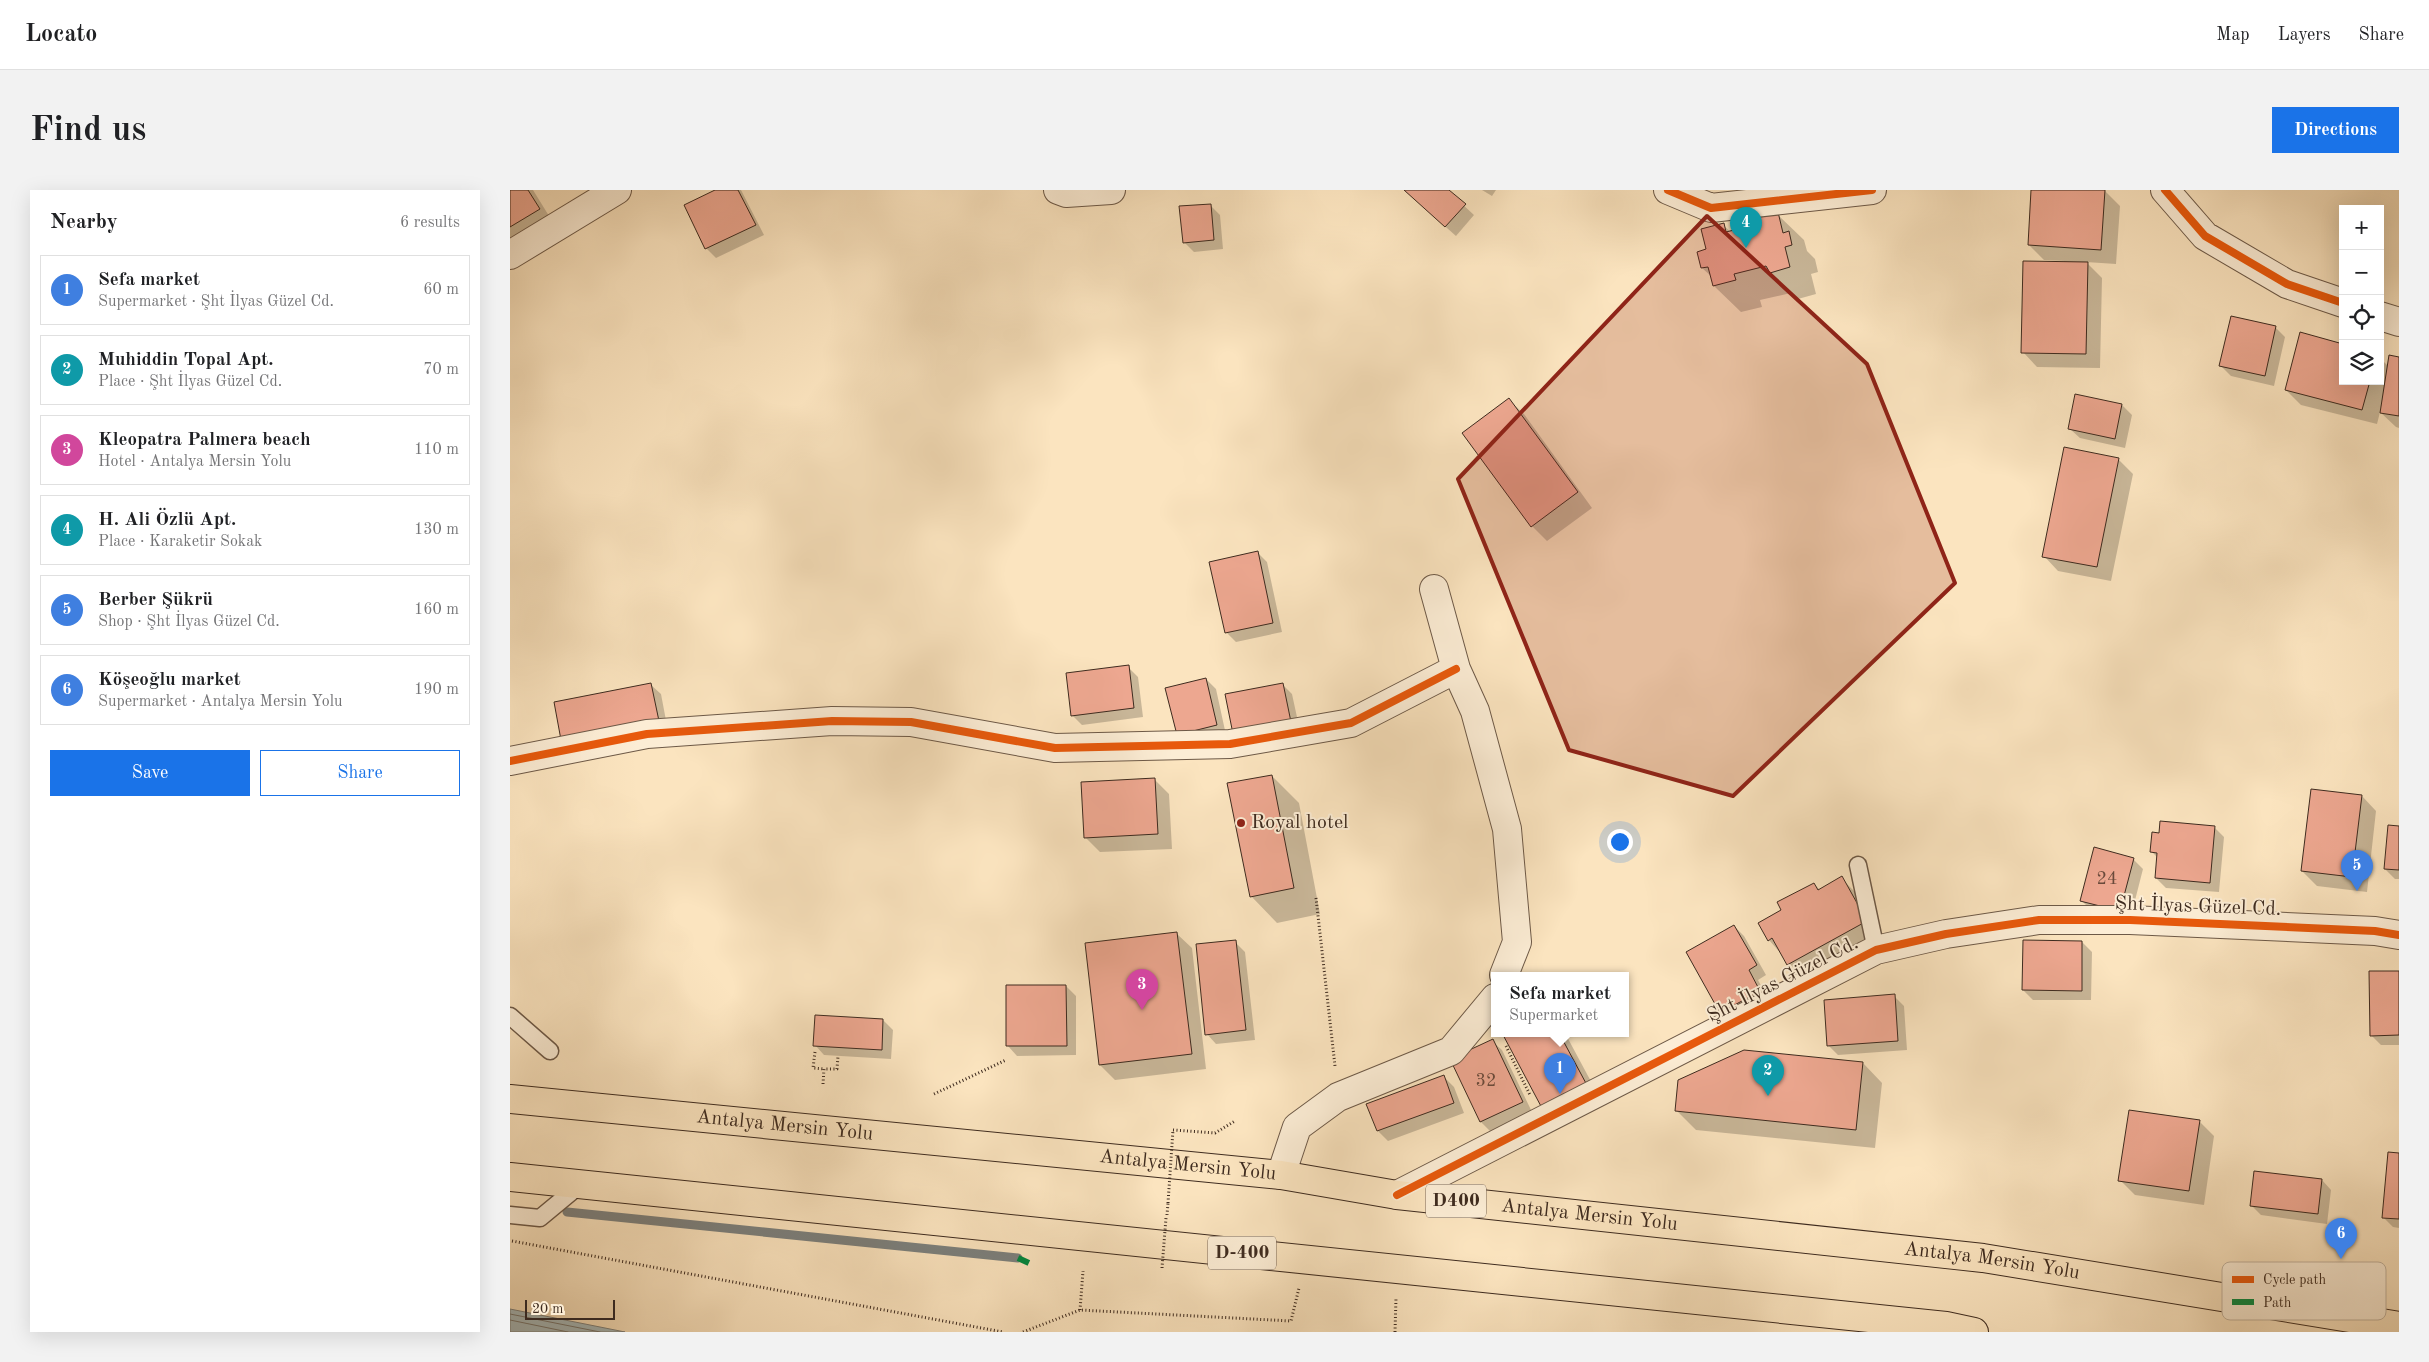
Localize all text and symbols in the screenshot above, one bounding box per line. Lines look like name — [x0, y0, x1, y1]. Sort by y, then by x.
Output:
text: Locato — [25, 23, 97, 47]
text: Map — [2216, 26, 2250, 44]
text: Layers — [2278, 26, 2330, 44]
text: Share — [2358, 26, 2404, 44]
button: Directions — [2272, 107, 2399, 153]
text: Find us — [30, 113, 146, 148]
map controls — [2339, 205, 2384, 385]
button: + — [2339, 205, 2384, 250]
pin: 4 — [1730, 207, 1762, 248]
text: Nearby — [50, 212, 118, 233]
text: 6 results — [400, 215, 460, 231]
button: − — [2339, 250, 2384, 295]
text: Sefa market — [98, 271, 200, 290]
text: 1 — [62, 282, 72, 298]
text: 60 m — [423, 282, 459, 298]
text: Supermarket · Şht İlyas Güzel Cd. — [98, 294, 334, 310]
button: locate — [2339, 295, 2384, 340]
button: layers — [2339, 340, 2384, 385]
text: Muhiddin Topal Apt. — [98, 351, 274, 370]
text: 2 — [62, 362, 72, 378]
text: 70 m — [423, 362, 459, 378]
text: Place · Şht İlyas Güzel Cd. — [98, 374, 282, 390]
text: Kleopatra Palmera beach — [98, 431, 311, 450]
text: 3 — [62, 442, 72, 458]
text: 110 m — [414, 442, 459, 458]
text: Hotel · Antalya Mersin Yolu — [98, 454, 291, 470]
text: H. Ali Özlü Apt. — [98, 511, 236, 530]
text: 4 — [62, 522, 72, 538]
text: 130 m — [414, 522, 459, 538]
text: Place · Karaketir Sokak — [98, 534, 262, 550]
text: Berber Şükrü — [98, 591, 213, 610]
text: 5 — [62, 602, 72, 618]
text: 160 m — [414, 602, 459, 618]
text: Shop · Şht İlyas Güzel Cd. — [98, 614, 280, 630]
text: Köşeoğlu market — [98, 671, 241, 690]
text: 6 — [62, 682, 72, 698]
text: 190 m — [414, 682, 459, 698]
text: Supermarket · Antalya Mersin Yolu — [98, 694, 343, 710]
button: Save — [50, 750, 250, 796]
button: Share — [260, 750, 460, 796]
place label: Royal hotel — [1251, 813, 1348, 833]
marker: Royal hotel — [1235, 817, 1247, 829]
your location — [1607, 829, 1633, 855]
pin: 5 — [2341, 850, 2373, 891]
house number: 24 — [2097, 870, 2117, 888]
street label: Şht İlyas Güzel Cd. — [2114, 892, 2282, 920]
street label: Şht İlyas Güzel Cd. — [1703, 931, 1862, 1027]
pin: 3 — [1126, 969, 1158, 1010]
popup — [1491, 972, 1629, 1037]
text: Sefa market — [1509, 985, 1611, 1004]
text: Supermarket — [1509, 1008, 1598, 1024]
pin: 1 — [1544, 1053, 1576, 1094]
pin: 2 — [1752, 1055, 1784, 1096]
house number: 32 — [1476, 1072, 1496, 1090]
street label: Antalya Mersin Yolu — [695, 1107, 874, 1145]
street label: Antalya Mersin Yolu — [1098, 1147, 1277, 1185]
road number: D400 — [1426, 1184, 1486, 1218]
street label: Antalya Mersin Yolu — [1500, 1196, 1679, 1235]
pin: 6 — [2325, 1218, 2357, 1259]
road number: D-400 — [1208, 1236, 1276, 1270]
street label: Antalya Mersin Yolu — [1903, 1240, 2082, 1284]
legend — [2222, 1262, 2386, 1320]
text: Cycle path — [2263, 1273, 2326, 1287]
text: Path — [2263, 1296, 2292, 1310]
scale bar — [525, 1297, 615, 1320]
text: 20 m — [532, 1302, 563, 1316]

